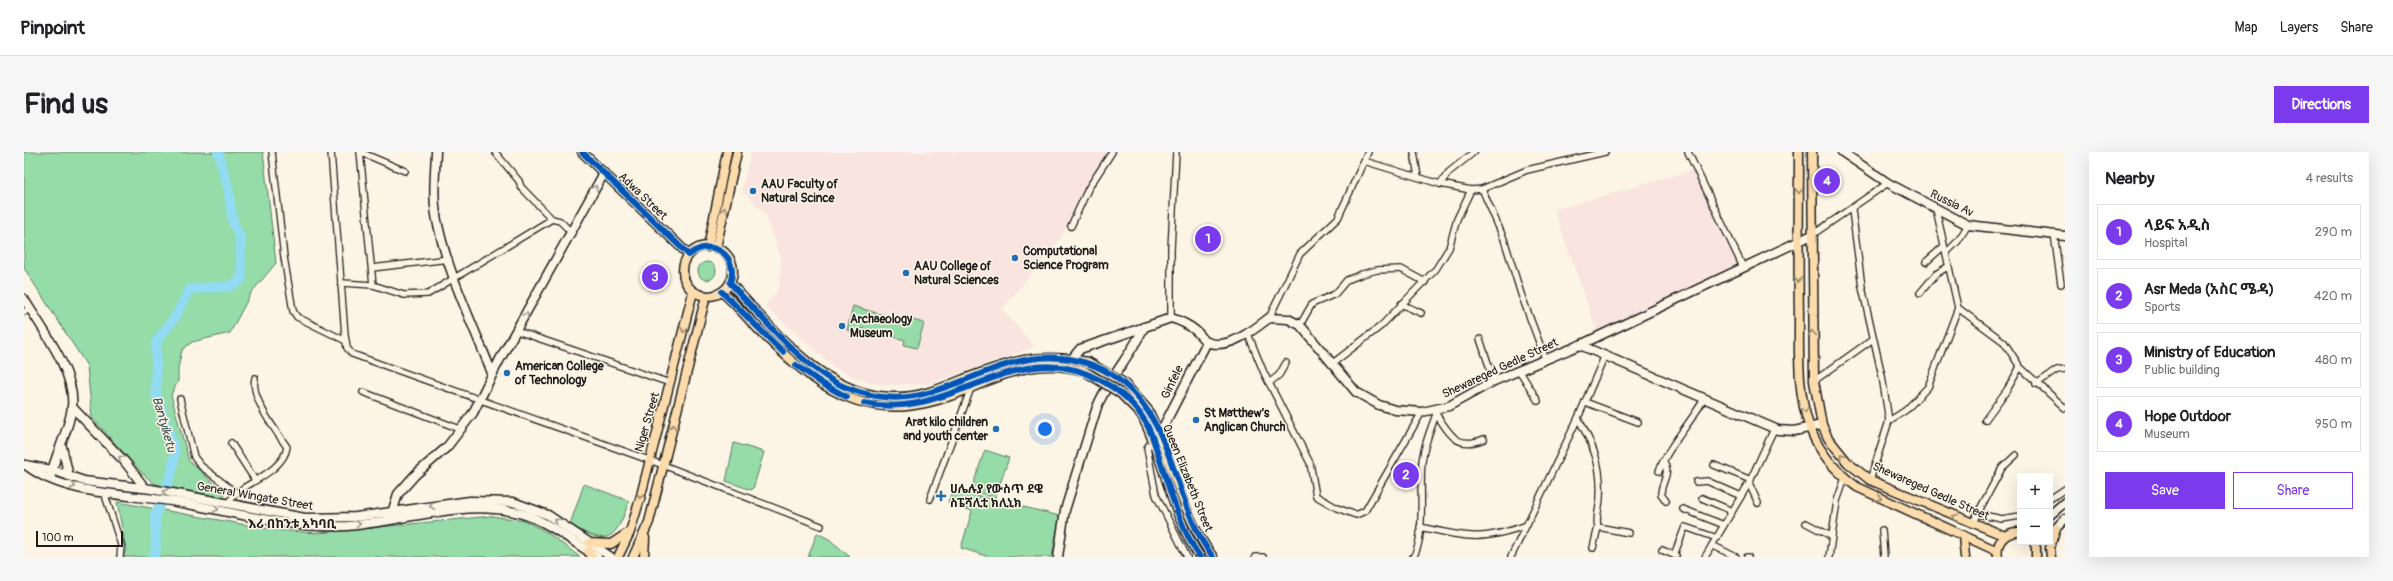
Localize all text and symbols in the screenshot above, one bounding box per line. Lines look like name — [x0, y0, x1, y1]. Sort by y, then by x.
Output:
text: Pinpoint — [20, 16, 85, 40]
text: Map — [2235, 19, 2258, 36]
text: Layers — [2280, 19, 2318, 36]
text: Share — [2340, 19, 2373, 36]
button: Directions — [2274, 86, 2369, 123]
text: Find us — [24, 87, 108, 122]
pin: 4 — [1814, 166, 1840, 196]
text: Nearby — [2105, 168, 2154, 189]
street label: Adwa Street — [615, 169, 670, 224]
text: 4 results — [2306, 170, 2353, 186]
place label: AAU Faculty of Natural Scince — [761, 177, 838, 206]
one-way arrow — [591, 185, 598, 192]
marker: AAU Faculty of Natural Scince — [748, 186, 758, 196]
street label: Russia Av — [1928, 187, 1976, 220]
one-way arrow — [1795, 188, 1803, 194]
one-way arrow — [720, 207, 728, 213]
text: ላይፍ አዲስ — [2144, 216, 2210, 235]
pin: 1 — [1195, 224, 1221, 254]
text: 1 — [2116, 224, 2122, 240]
text: 290 m — [2315, 224, 2352, 240]
text: Hospital — [2144, 235, 2188, 251]
place label: Computational Science Program — [1023, 244, 1109, 273]
marker: Computational Science Program — [1010, 253, 1020, 263]
place label: AAU College of Natural Sciences — [914, 259, 999, 288]
pin: 3 — [642, 262, 668, 292]
marker: AAU College of Natural Sciences — [901, 268, 911, 278]
one-way arrow — [1794, 277, 1802, 283]
text: Asr Meda (አስር ሜዳ) — [2144, 280, 2274, 299]
text: 2 — [2115, 288, 2123, 304]
text: 420 m — [2314, 288, 2352, 304]
text: Sports — [2144, 299, 2180, 315]
one-way arrow — [521, 312, 529, 319]
place label: Archaeology Museum — [850, 312, 913, 341]
marker: Archaeology Museum — [837, 321, 847, 331]
one-way arrow — [680, 326, 689, 333]
one-way arrow — [1808, 330, 1816, 336]
street label: Shewareged Gedle Street — [1440, 335, 1561, 402]
text: Ministry of Education — [2144, 343, 2276, 362]
text: 3 — [2115, 352, 2123, 368]
text: 480 m — [2315, 352, 2352, 368]
place label: American College of Technology — [514, 359, 605, 388]
text: Public building — [2144, 362, 2220, 378]
street label: Ginfele — [1158, 363, 1187, 402]
marker: American College of Technology — [502, 368, 512, 378]
street label: Niger Street — [632, 390, 663, 454]
water label: Bantyiketu — [148, 395, 180, 455]
place label: St Matthew’s Anglican Church — [1204, 406, 1286, 435]
one-way arrow — [1800, 407, 1808, 413]
text: Hope Outdoor — [2144, 407, 2231, 426]
place label: Arat kilo children and youth center — [903, 415, 989, 444]
marker: St Matthew’s Anglican Church — [1191, 415, 1201, 425]
text: 4 — [2115, 416, 2123, 432]
text: 950 m — [2315, 416, 2352, 432]
your location — [1035, 419, 1055, 439]
street label: Queen Elizabeth Street — [1159, 422, 1216, 534]
one-way arrow — [668, 424, 676, 431]
marker: Arat kilo children and youth center — [991, 424, 1001, 434]
text: Museum — [2144, 426, 2190, 442]
one-way arrow — [1839, 454, 1846, 461]
one-way arrow — [118, 455, 126, 463]
street label: Shewareged Gedle Street — [1870, 459, 1992, 524]
pin: 2 — [1393, 460, 1419, 490]
button: Save — [2105, 472, 2225, 509]
button: Share — [2233, 472, 2353, 509]
map controls — [2017, 473, 2053, 545]
button: + — [2017, 473, 2053, 509]
street label: General Wingate Street — [196, 479, 314, 514]
one-way arrow — [70, 482, 76, 490]
place label: ሀሌሉያ የውስጥ ደዌ ስፔሻሊቲ ክሊኒክ — [950, 482, 1043, 511]
one-way arrow — [162, 488, 168, 496]
marker: ሀሌሉያ የውስጥ ደዌ ስፔሻሊቲ ክሊኒክ — [935, 490, 947, 502]
one-way arrow — [637, 493, 645, 500]
one-way arrow — [1874, 493, 1882, 500]
one-way arrow — [429, 501, 435, 510]
one-way arrow — [213, 505, 219, 513]
button: − — [2017, 509, 2053, 545]
one-way arrow — [1952, 513, 1959, 521]
district label: እሪ በከንቱ አካባቢ — [248, 516, 337, 532]
one-way arrow — [554, 518, 561, 526]
one-way arrow — [355, 520, 361, 529]
scale bar — [36, 529, 123, 548]
text: 100 m — [42, 531, 73, 544]

